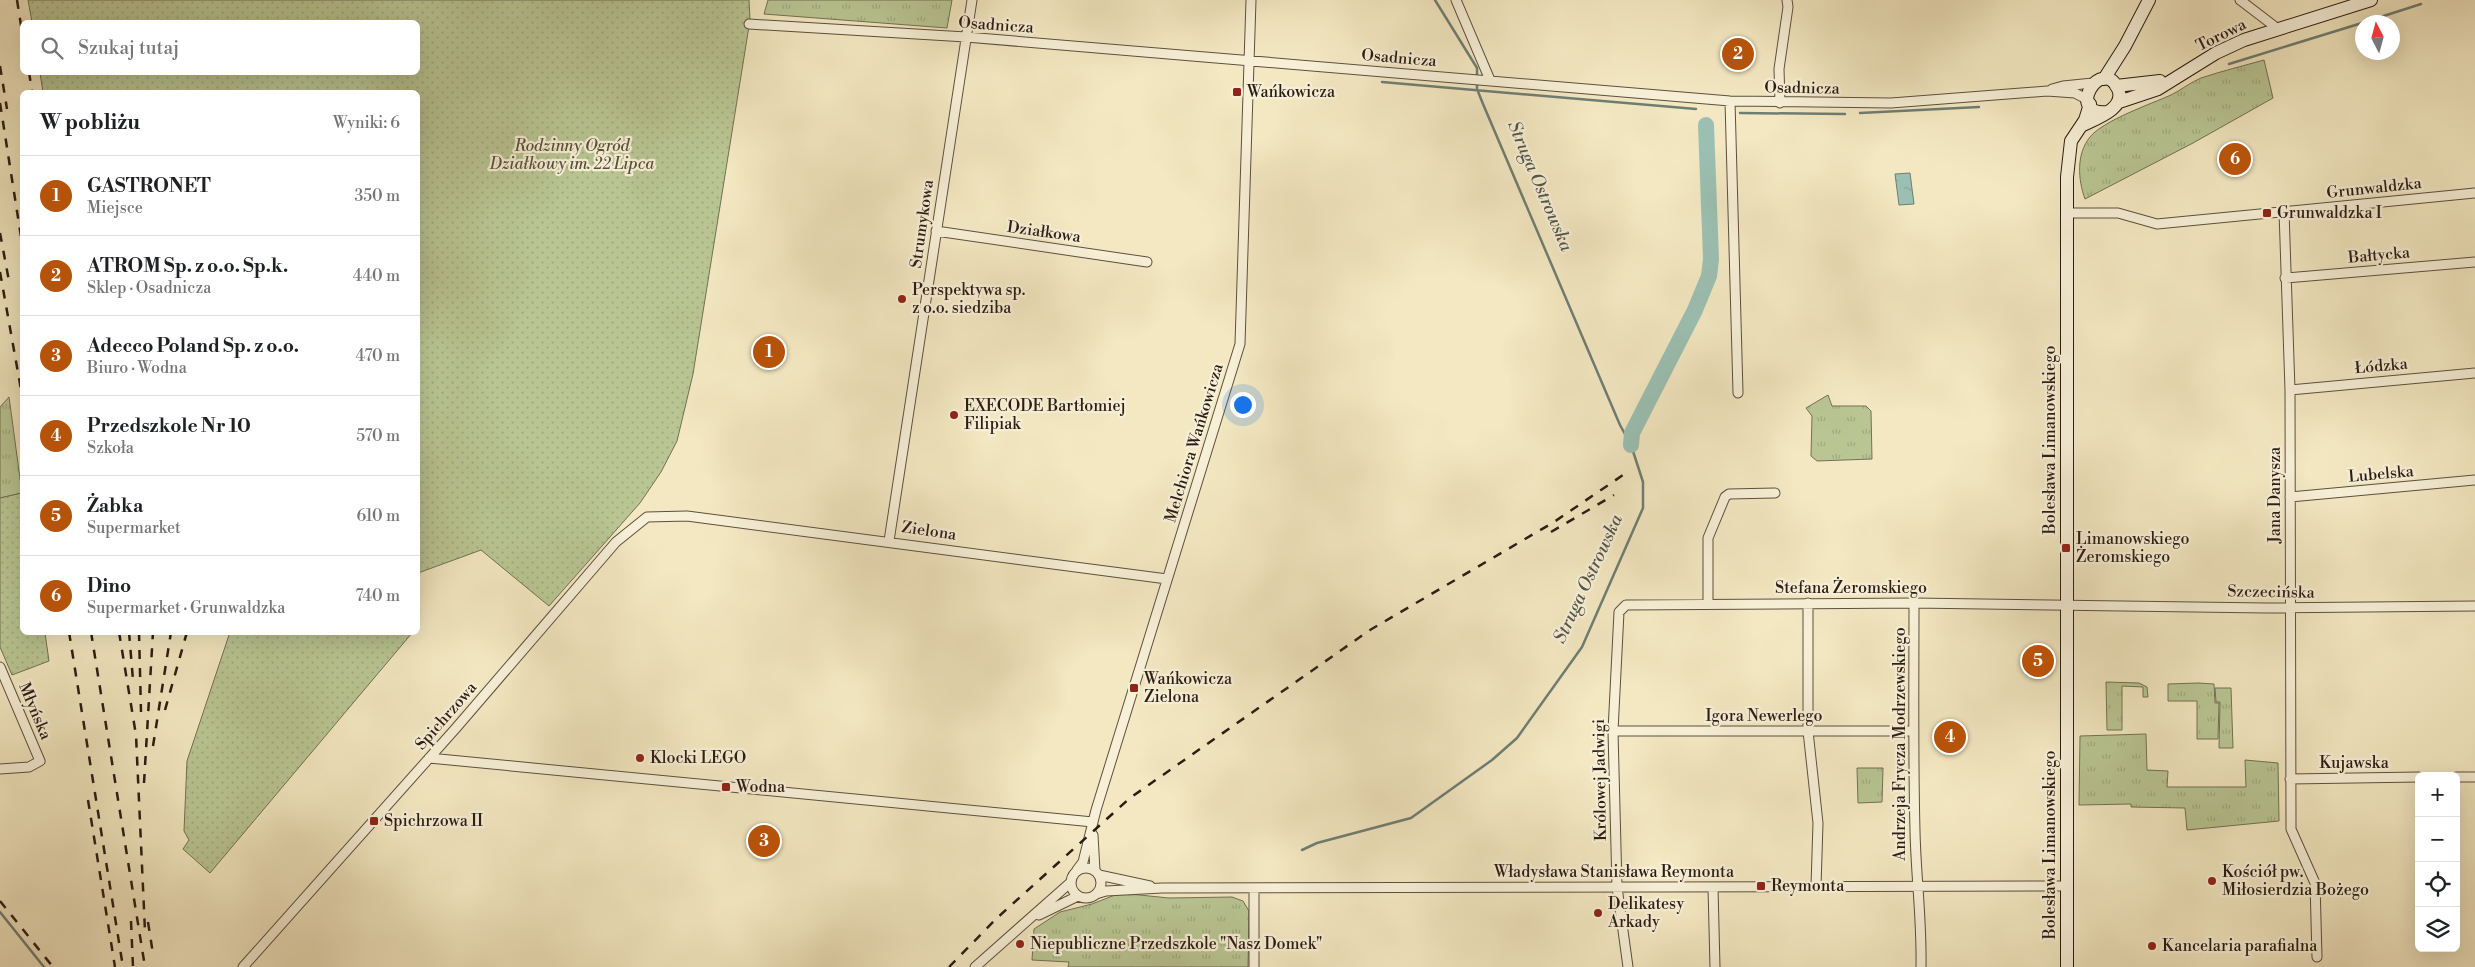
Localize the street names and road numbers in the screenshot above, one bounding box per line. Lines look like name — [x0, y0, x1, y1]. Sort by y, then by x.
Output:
street label: Osadnicza — [958, 12, 1035, 38]
street label: Torowa — [2193, 14, 2250, 56]
street label: Osadnicza — [1361, 45, 1438, 71]
street label: Osadnicza — [1764, 77, 1841, 99]
street label: Grunwaldzka — [2325, 173, 2423, 203]
street label: Strumykowa — [906, 178, 938, 270]
street label: Działkowa — [1006, 217, 1083, 247]
street label: Bałtycka — [2346, 242, 2412, 268]
street label: Bolesława Limanowskiego — [2040, 346, 2060, 535]
street label: Łódzka — [2354, 354, 2409, 378]
street label: Melchiora Wańkowicza — [1160, 360, 1228, 525]
street label: Jana Danysza — [2265, 446, 2285, 544]
street label: Lubelska — [2347, 461, 2415, 487]
street label: Zielona — [900, 517, 959, 545]
street label: Stefana Żeromskiego — [1775, 576, 1927, 598]
street label: Szczecińska — [2227, 581, 2316, 603]
street label: Andrzeja Frycza Modrzewskiego — [1890, 627, 1910, 862]
street label: Spichrzowa — [411, 677, 482, 754]
street label: Młyńska — [14, 679, 56, 743]
street label: Igora Newerlego — [1705, 706, 1823, 726]
street label: Królowej Jadwigi — [1589, 719, 1611, 841]
street label: Bolesława Limanowskiego — [2040, 751, 2060, 940]
street label: Kujawska — [2319, 753, 2390, 773]
street label: Władysława Stanisława Reymonta — [1493, 862, 1735, 882]

